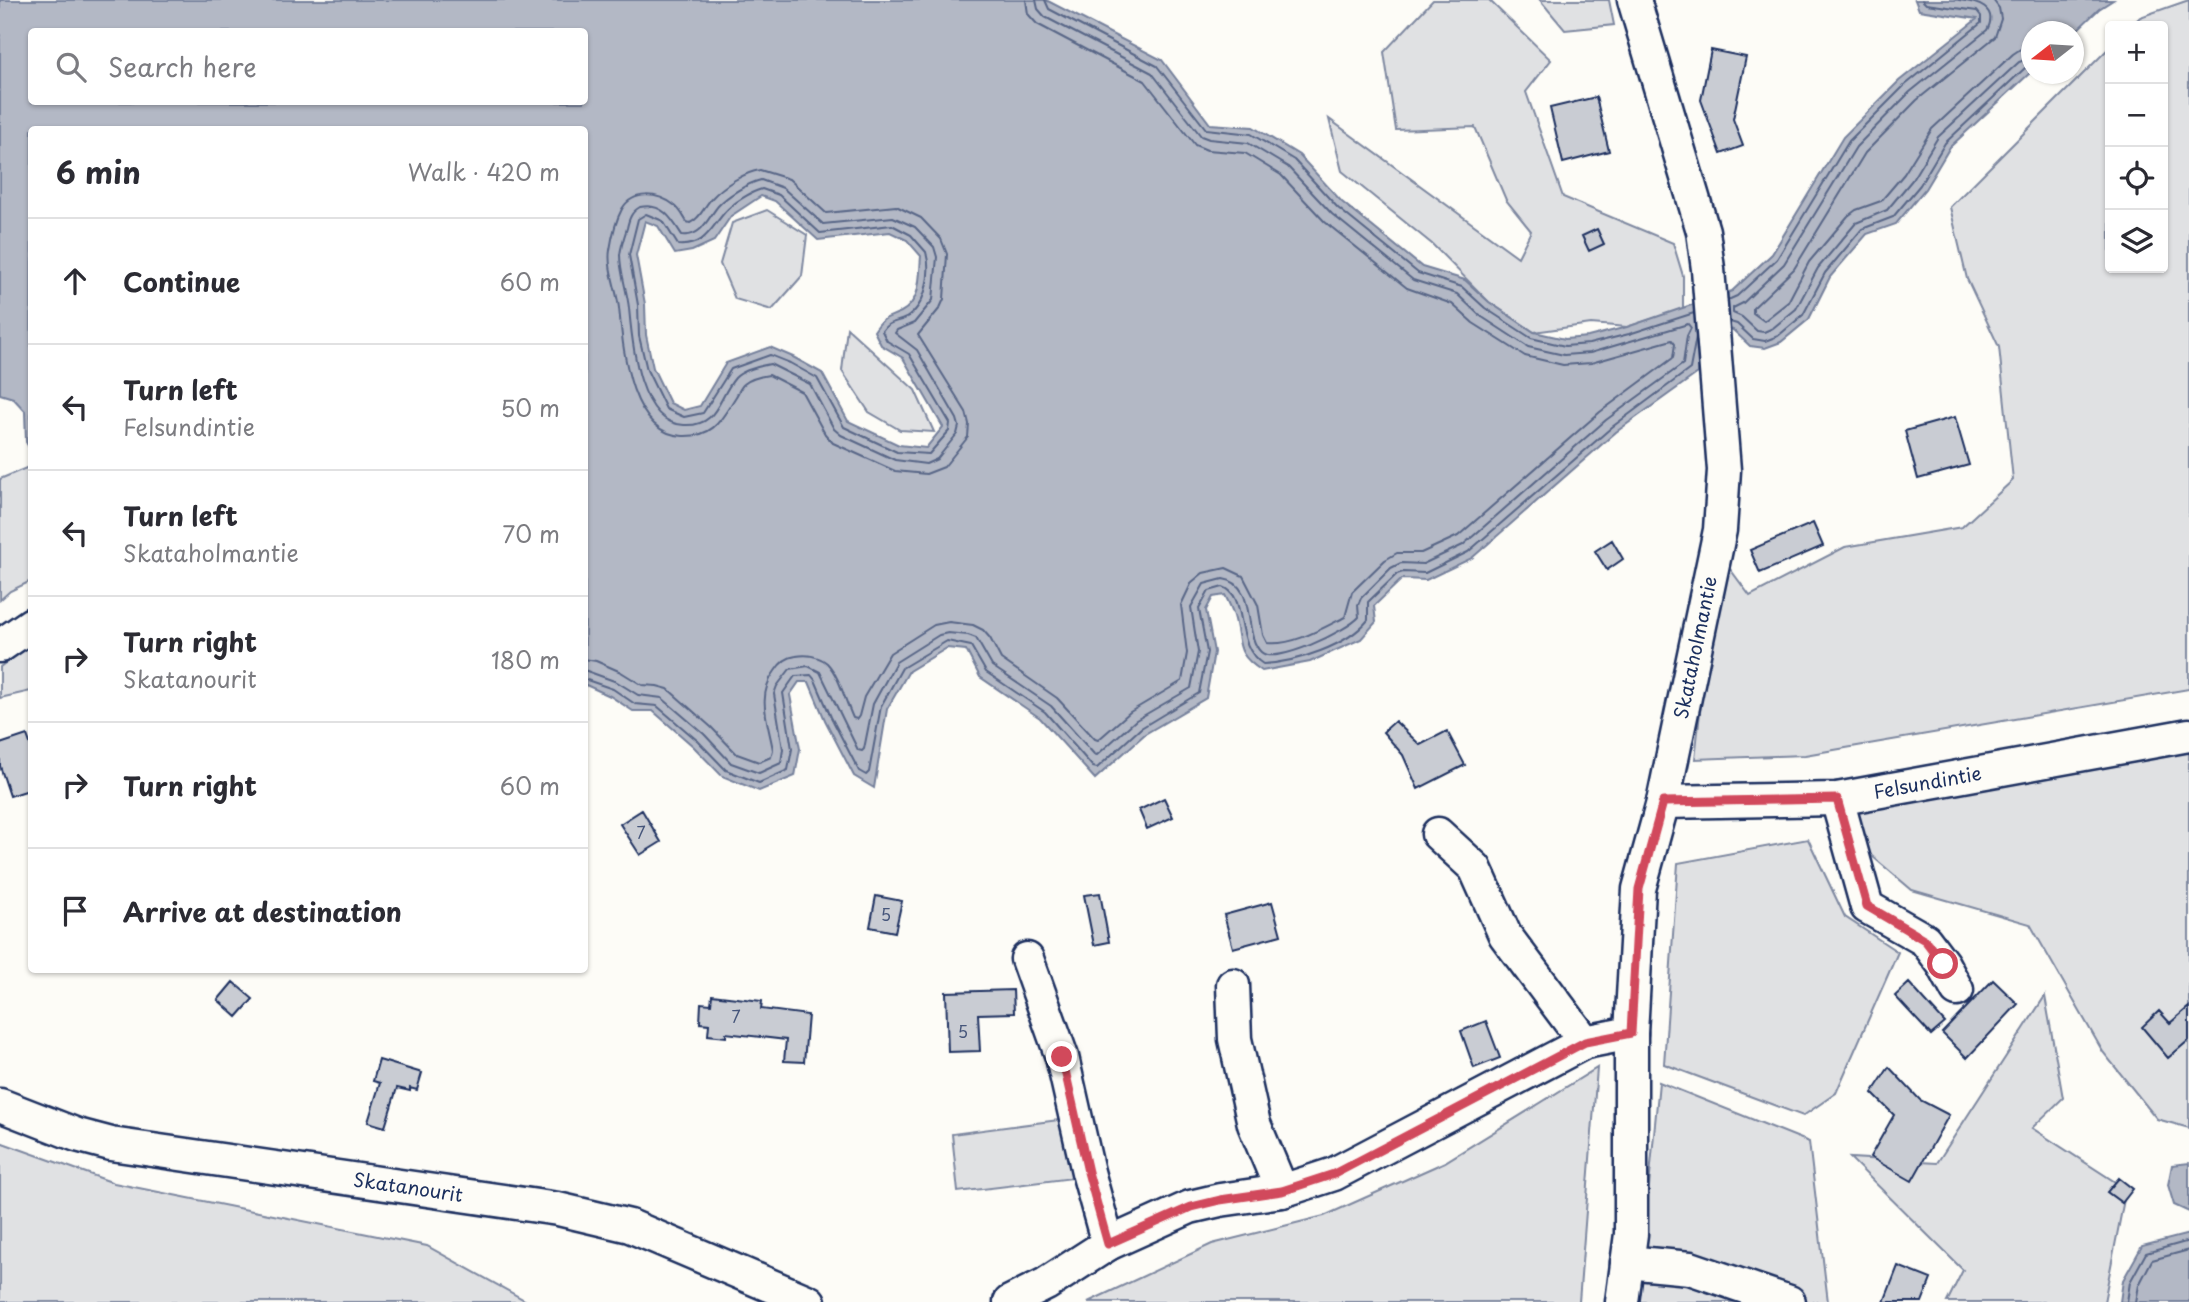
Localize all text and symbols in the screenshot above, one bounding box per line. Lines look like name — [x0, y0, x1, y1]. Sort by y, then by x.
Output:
north arrow — [2021, 21, 2084, 84]
map controls — [2105, 21, 2168, 273]
button: + — [2105, 21, 2168, 84]
search box — [28, 28, 588, 105]
text: Search here — [108, 47, 257, 86]
icon: search — [52, 48, 90, 86]
button: − — [2105, 84, 2168, 147]
button: locate — [2105, 147, 2168, 210]
text: 6 min — [56, 149, 141, 194]
text: Walk · 420 m — [408, 154, 560, 189]
button: layers — [2105, 210, 2168, 273]
icon: ahead — [56, 262, 94, 300]
text: Continue — [123, 262, 240, 301]
text: 60 m — [500, 264, 560, 299]
text: Turn left — [123, 370, 238, 409]
icon: left — [56, 388, 94, 426]
text: 50 m — [500, 390, 560, 425]
text: Felsundintie — [123, 409, 255, 444]
text: Turn left — [123, 496, 238, 535]
icon: left — [56, 514, 94, 552]
text: 70 m — [502, 516, 560, 551]
text: Skataholmantie — [123, 535, 299, 570]
street label: Skataholmantie — [1666, 573, 1723, 721]
text: Turn right — [123, 622, 257, 661]
icon: right — [56, 640, 94, 678]
text: 180 m — [491, 642, 560, 677]
text: Skatanourit — [123, 661, 257, 696]
street label: Felsundintie — [1871, 758, 1983, 805]
icon: right — [56, 766, 94, 804]
text: Turn right — [123, 766, 257, 805]
text: 60 m — [500, 768, 560, 803]
house number: 7 — [636, 820, 646, 844]
icon: arrive — [56, 892, 94, 930]
text: Arrive at destination — [123, 892, 402, 931]
house number: 5 — [881, 902, 891, 926]
route start — [1927, 948, 1958, 979]
house number: 7 — [731, 1004, 741, 1028]
house number: 5 — [958, 1019, 968, 1043]
route end — [1046, 1041, 1077, 1072]
street label: Skatanourit — [352, 1164, 465, 1208]

